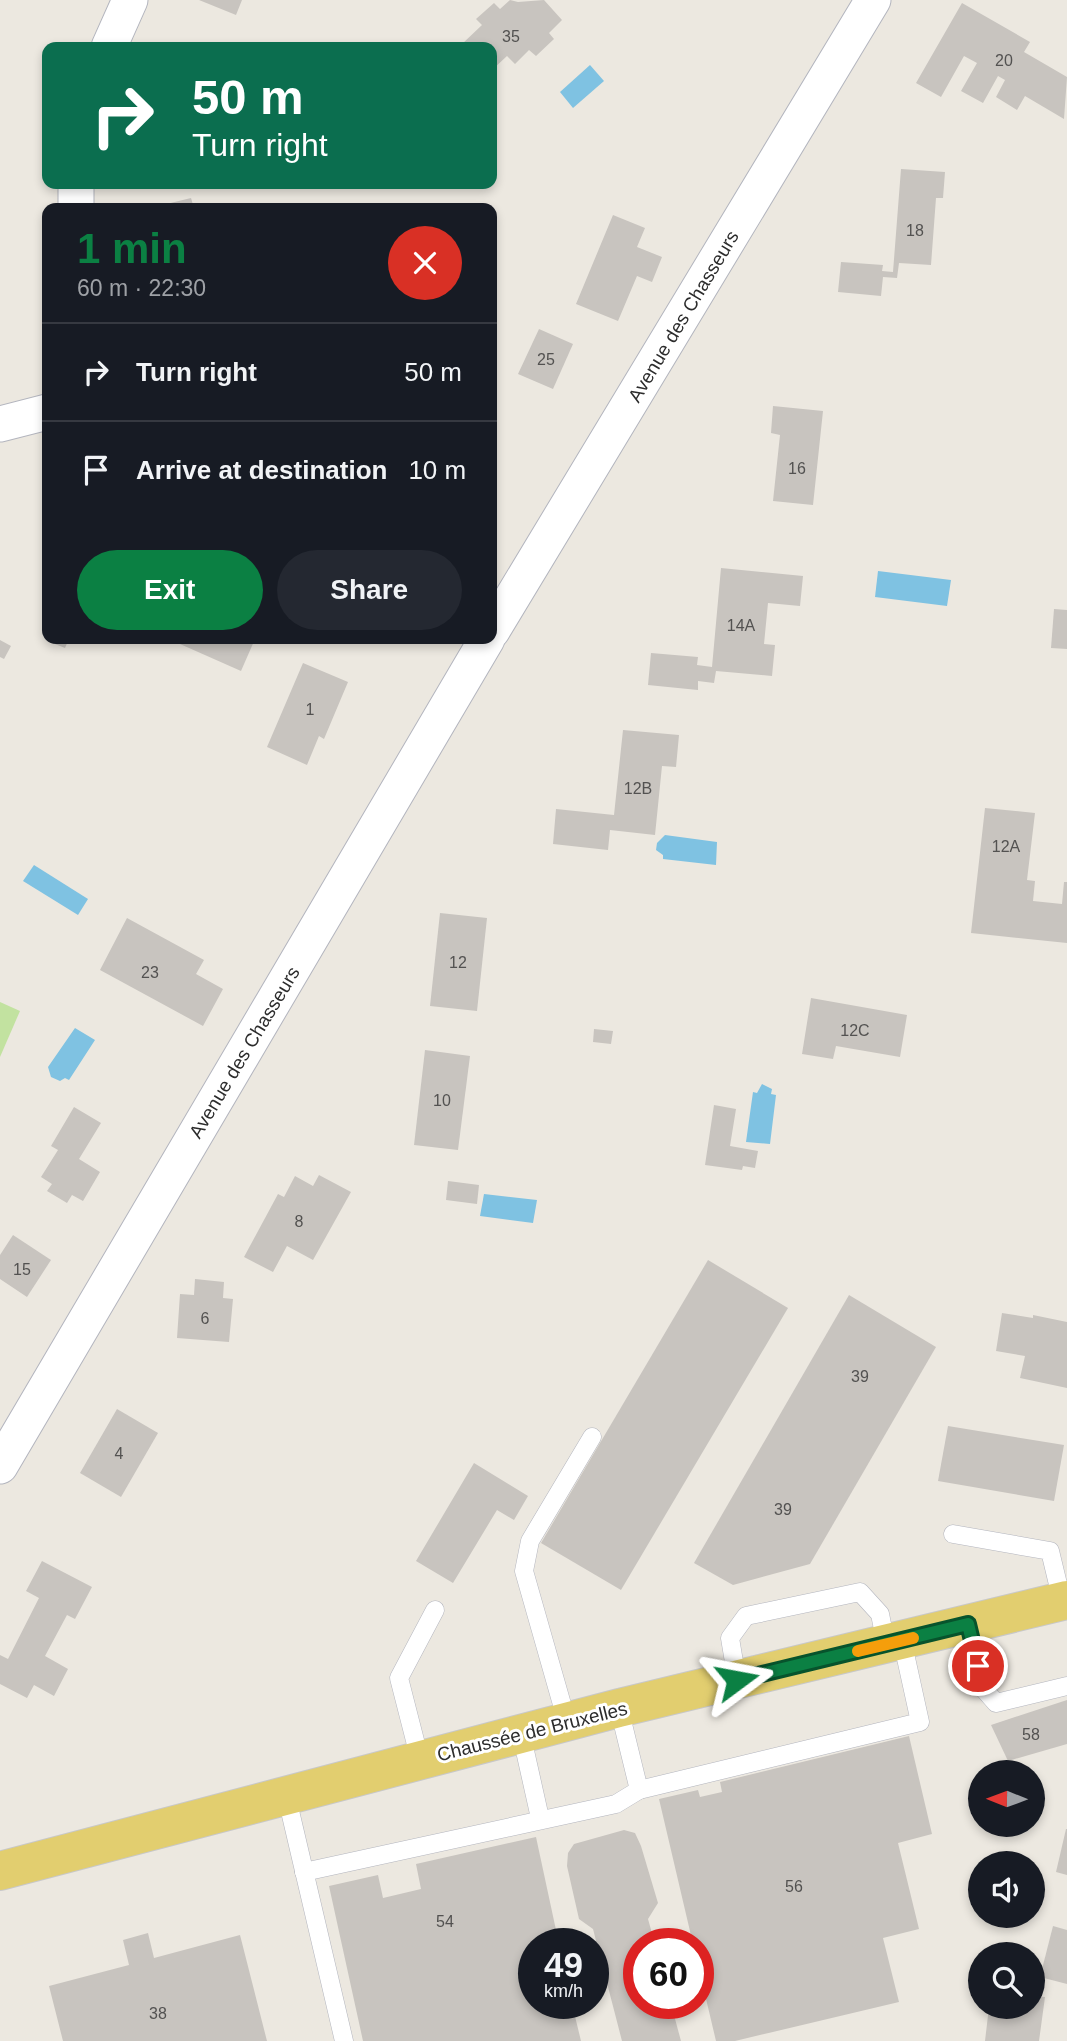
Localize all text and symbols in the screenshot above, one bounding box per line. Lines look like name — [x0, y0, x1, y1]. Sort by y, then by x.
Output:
house number: 35 — [502, 28, 520, 45]
house number: 20 — [995, 52, 1013, 69]
icon: right — [77, 70, 168, 161]
text: 50 m — [192, 70, 304, 124]
text: Turn right — [192, 127, 328, 163]
house number: 18 — [906, 222, 924, 239]
text: 1 min — [77, 225, 187, 272]
button: close — [388, 226, 462, 300]
street label: Avenue des Chasseurs — [624, 227, 743, 406]
text: 60 m · 22:30 — [77, 275, 206, 301]
house number: 25 — [537, 351, 555, 368]
icon: right — [77, 353, 115, 391]
text: Turn right — [136, 357, 257, 387]
text: 50 m — [404, 357, 462, 387]
icon: arrive — [77, 451, 115, 489]
text: Arrive at destination — [136, 455, 387, 485]
text: 10 m — [408, 455, 466, 485]
house number: 16 — [788, 460, 806, 477]
button: Exit — [77, 550, 263, 630]
button: Share — [277, 550, 462, 630]
house number: 14A — [727, 617, 756, 634]
house number: 1 — [306, 701, 315, 718]
house number: 12B — [624, 780, 652, 797]
house number: 12A — [992, 838, 1021, 855]
house number: 12 — [449, 954, 467, 971]
street label: Avenue des Chasseurs — [185, 963, 304, 1142]
house number: 23 — [141, 964, 159, 981]
house number: 12C — [840, 1022, 870, 1039]
house number: 10 — [433, 1092, 451, 1109]
house number: 8 — [295, 1213, 304, 1230]
house number: 15 — [13, 1261, 31, 1278]
house number: 6 — [201, 1310, 210, 1327]
house number: 39 — [851, 1368, 869, 1385]
house number: 4 — [115, 1445, 124, 1462]
house number: 39 — [774, 1501, 792, 1518]
pin — [948, 1636, 1008, 1696]
position arrow — [700, 1643, 774, 1717]
icon: arrive — [959, 1647, 997, 1685]
street label: Chaussée de Bruxelles — [435, 1698, 629, 1765]
house number: 58 — [1022, 1726, 1040, 1743]
north arrow — [968, 1760, 1045, 1838]
map controls — [968, 1760, 1045, 2019]
button: sound — [968, 1851, 1045, 1928]
house number: 56 — [785, 1878, 803, 1895]
house number: 54 — [436, 1913, 454, 1930]
speed limit sign: 60 — [623, 1928, 714, 2019]
button: search — [968, 1942, 1045, 2019]
text: 49 — [544, 1945, 583, 1984]
text: km/h — [544, 1981, 583, 2001]
house number: 38 — [149, 2005, 167, 2022]

